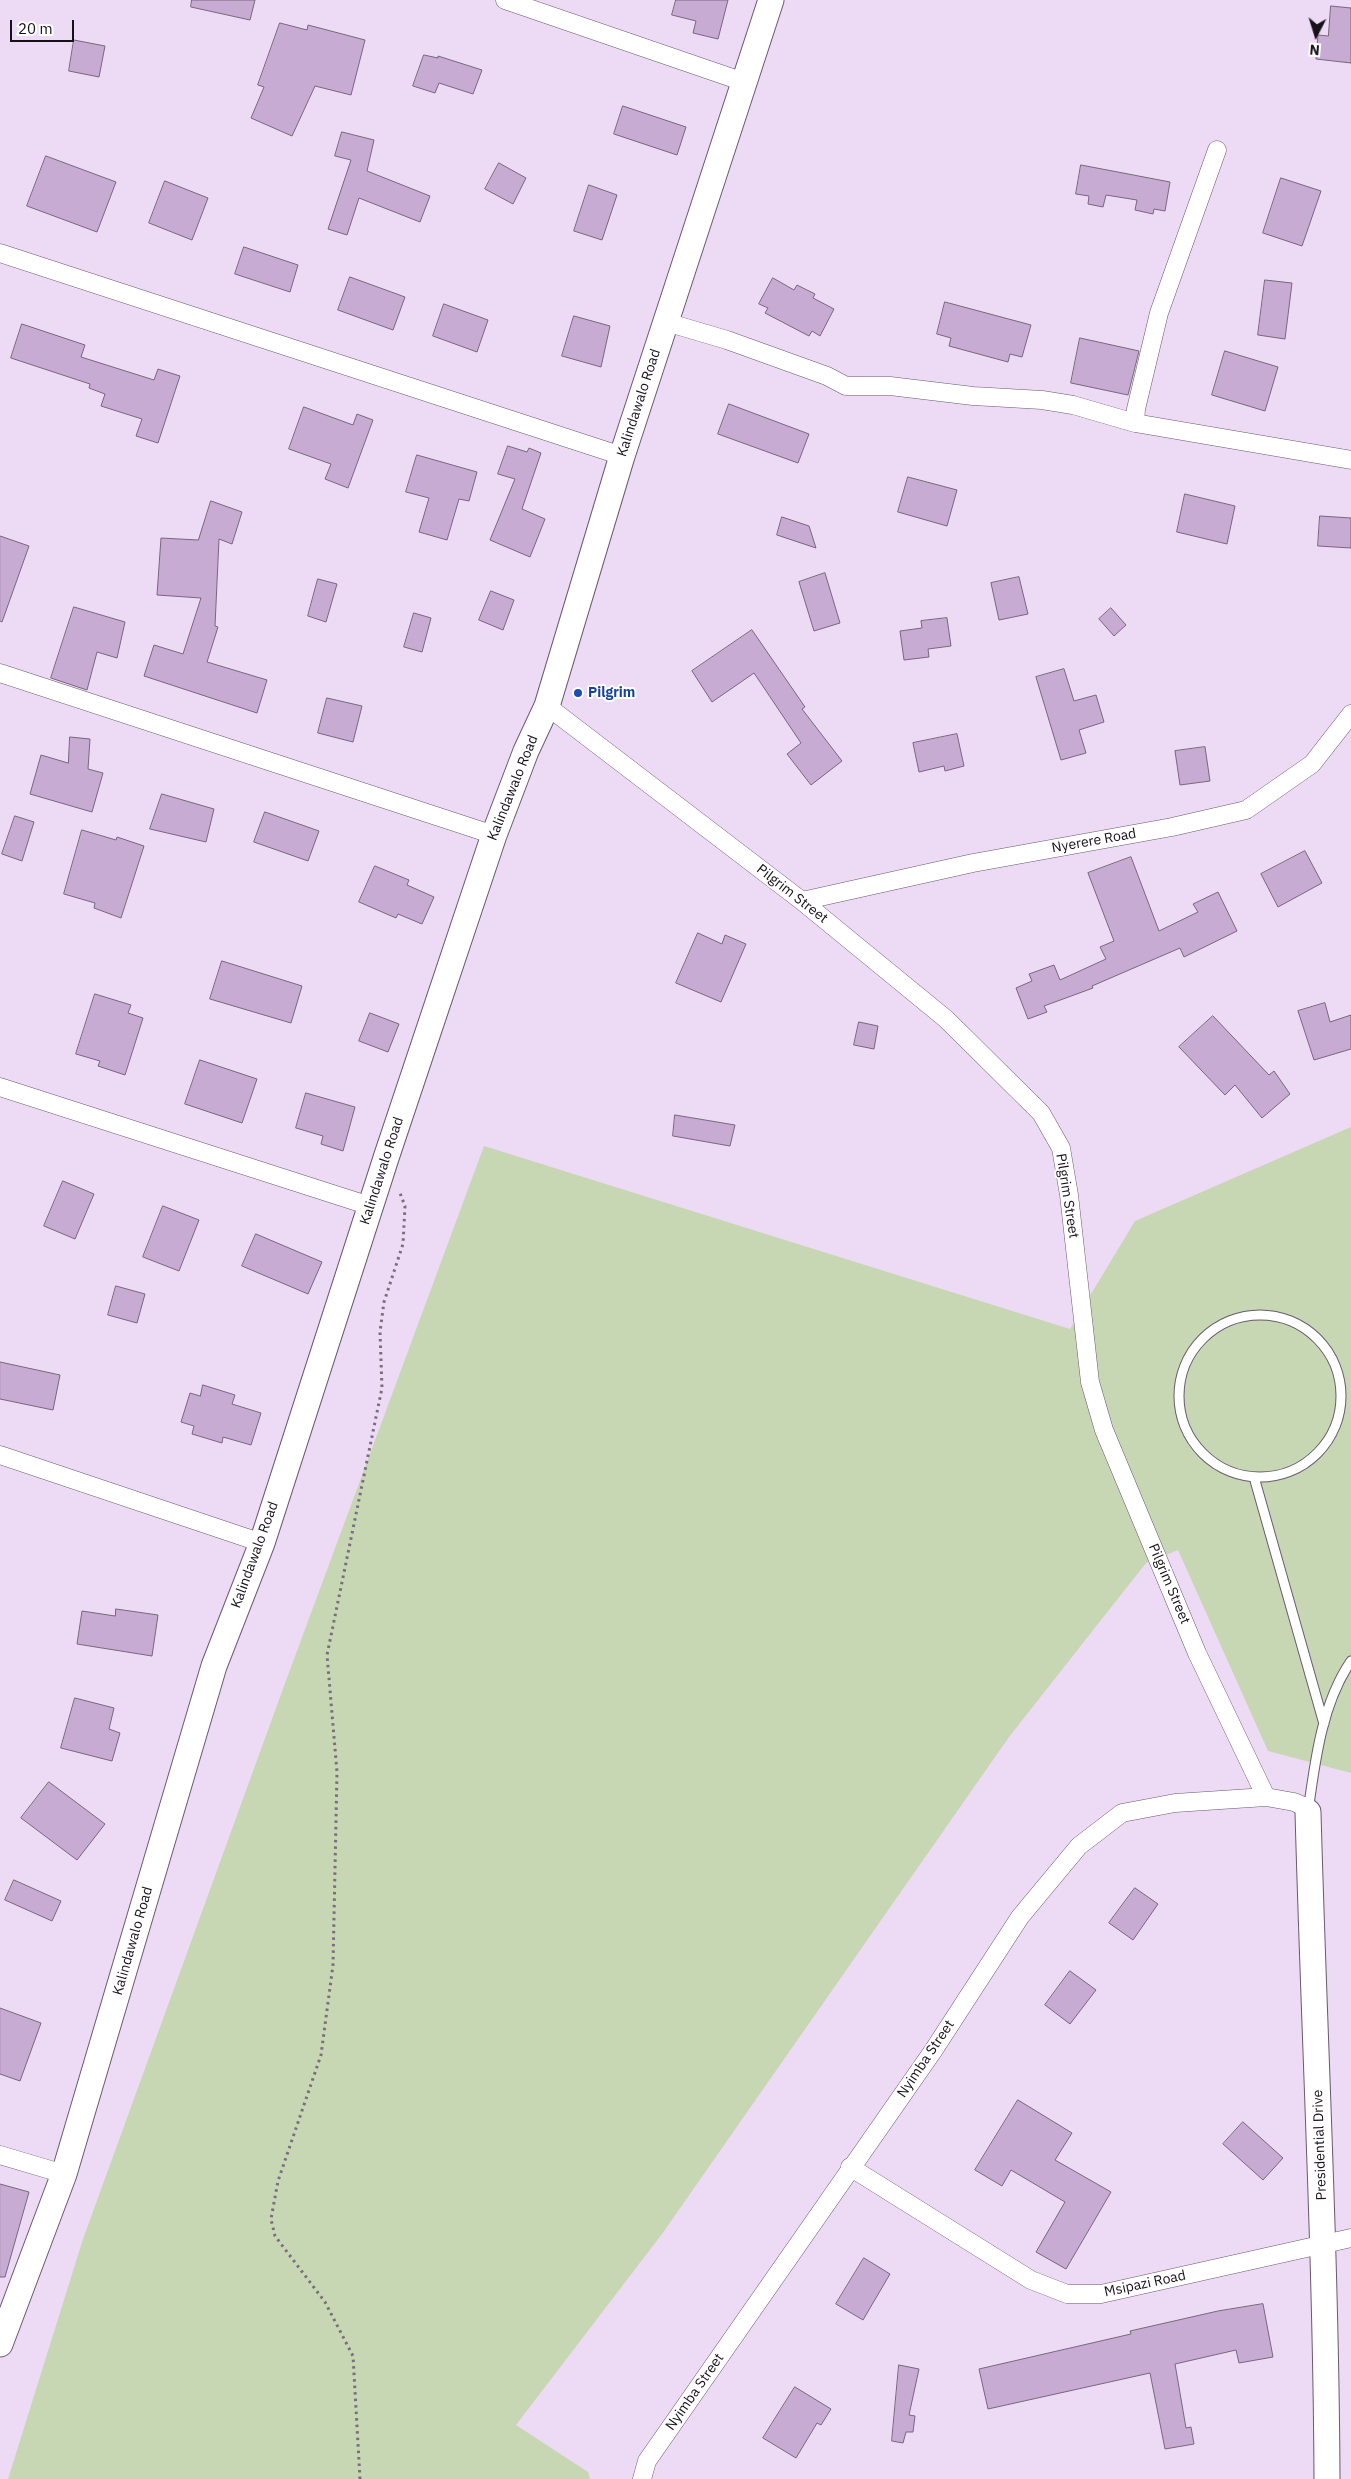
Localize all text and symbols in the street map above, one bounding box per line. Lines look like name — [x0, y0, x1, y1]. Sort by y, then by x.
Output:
scale bar — [12, 10, 76, 42]
north arrow — [1291, 10, 1341, 60]
text: 20 m — [18, 19, 53, 38]
text: N — [1309, 41, 1321, 59]
street label: Kalindawalo Road — [614, 347, 664, 459]
place label: Pilgrim — [588, 685, 635, 701]
marker: Pilgrim — [572, 687, 584, 699]
street label: Kalindawalo Road — [484, 733, 542, 843]
street label: Nyerere Road — [1050, 825, 1138, 857]
street label: Pilgrim Street — [753, 861, 831, 927]
street label: Kalindawalo Road — [357, 1115, 407, 1227]
street label: Pilgrim Street — [1052, 1152, 1082, 1240]
street label: Kalindawalo Road — [228, 1499, 282, 1611]
street label: Pilgrim Street — [1145, 1541, 1193, 1627]
street label: Kalindawalo Road — [109, 1885, 157, 1997]
street label: Nyimba Street — [894, 2017, 958, 2101]
street label: Presidential Drive — [1310, 2089, 1330, 2201]
street label: Msipazi Road — [1103, 2267, 1187, 2301]
street label: Nyimba Street — [662, 2350, 728, 2434]

